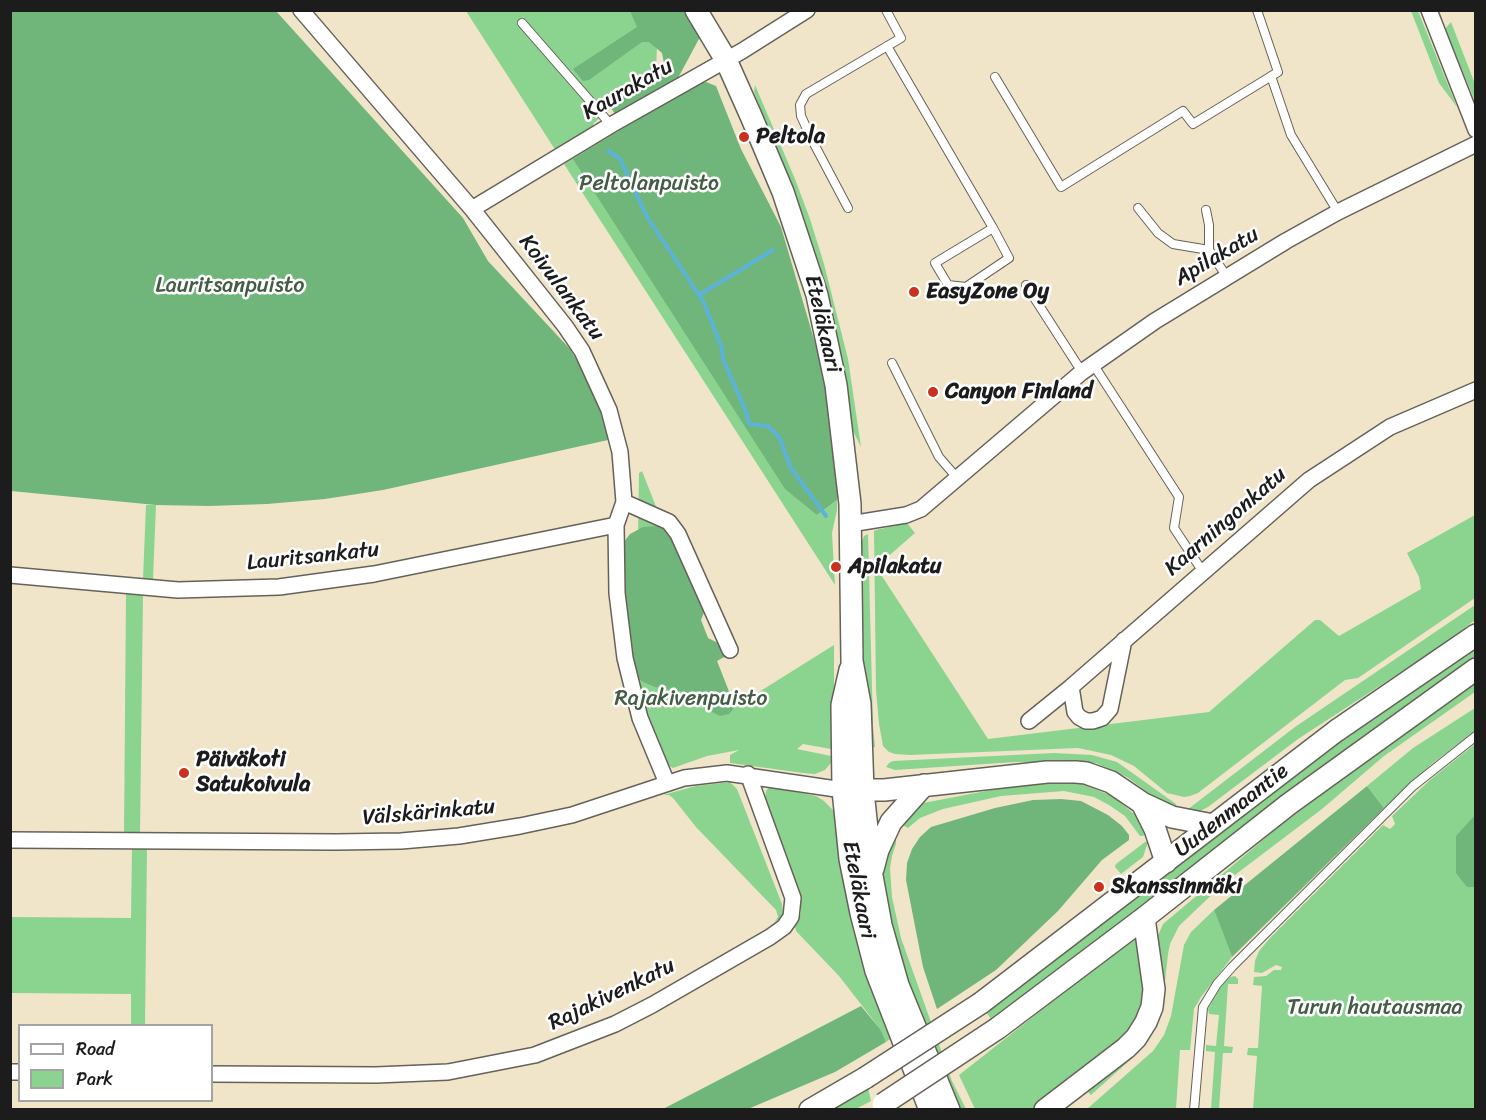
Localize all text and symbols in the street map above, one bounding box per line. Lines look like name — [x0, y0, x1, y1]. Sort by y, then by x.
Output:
street label: Kaurakatu — [578, 54, 678, 126]
place label: Peltola — [756, 124, 825, 150]
marker: Peltola — [737, 130, 751, 144]
park label: Peltolanpuisto — [579, 171, 719, 197]
street label: Apilakatu — [1170, 222, 1264, 292]
street label: Koivulankatu — [513, 230, 609, 346]
park label: Lauritsanpuisto — [156, 273, 304, 299]
street label: Eteläkaari — [798, 273, 846, 375]
place label: EasyZone Oy — [926, 279, 1049, 305]
marker: EasyZone Oy — [907, 285, 921, 299]
place label: Canyon Finland — [945, 379, 1093, 405]
marker: Canyon Finland — [926, 385, 940, 399]
street label: Kaarningonkatu — [1160, 462, 1292, 582]
street label: Lauritsankatu — [245, 537, 381, 577]
place label: Apilakatu — [848, 554, 942, 580]
marker: Apilakatu — [829, 560, 843, 574]
park label: Rajakivenpuisto — [614, 686, 768, 712]
place label: Päiväkoti Satukoivula — [196, 747, 310, 798]
street label: Uudenmaantie — [1170, 758, 1294, 864]
marker: Päiväkoti Satukoivula — [177, 766, 191, 780]
street label: Välskärinkatu — [362, 794, 496, 832]
street label: Eteläkaari — [836, 839, 880, 941]
place label: Skanssinmäki — [1111, 874, 1242, 900]
marker: Skanssinmäki — [1092, 880, 1106, 894]
street label: Rajakivenkatu — [545, 953, 679, 1037]
park label: Turun hautausmaa — [1287, 995, 1463, 1021]
legend — [18, 1024, 213, 1102]
text: Road — [76, 1033, 115, 1065]
text: Park — [76, 1063, 113, 1095]

